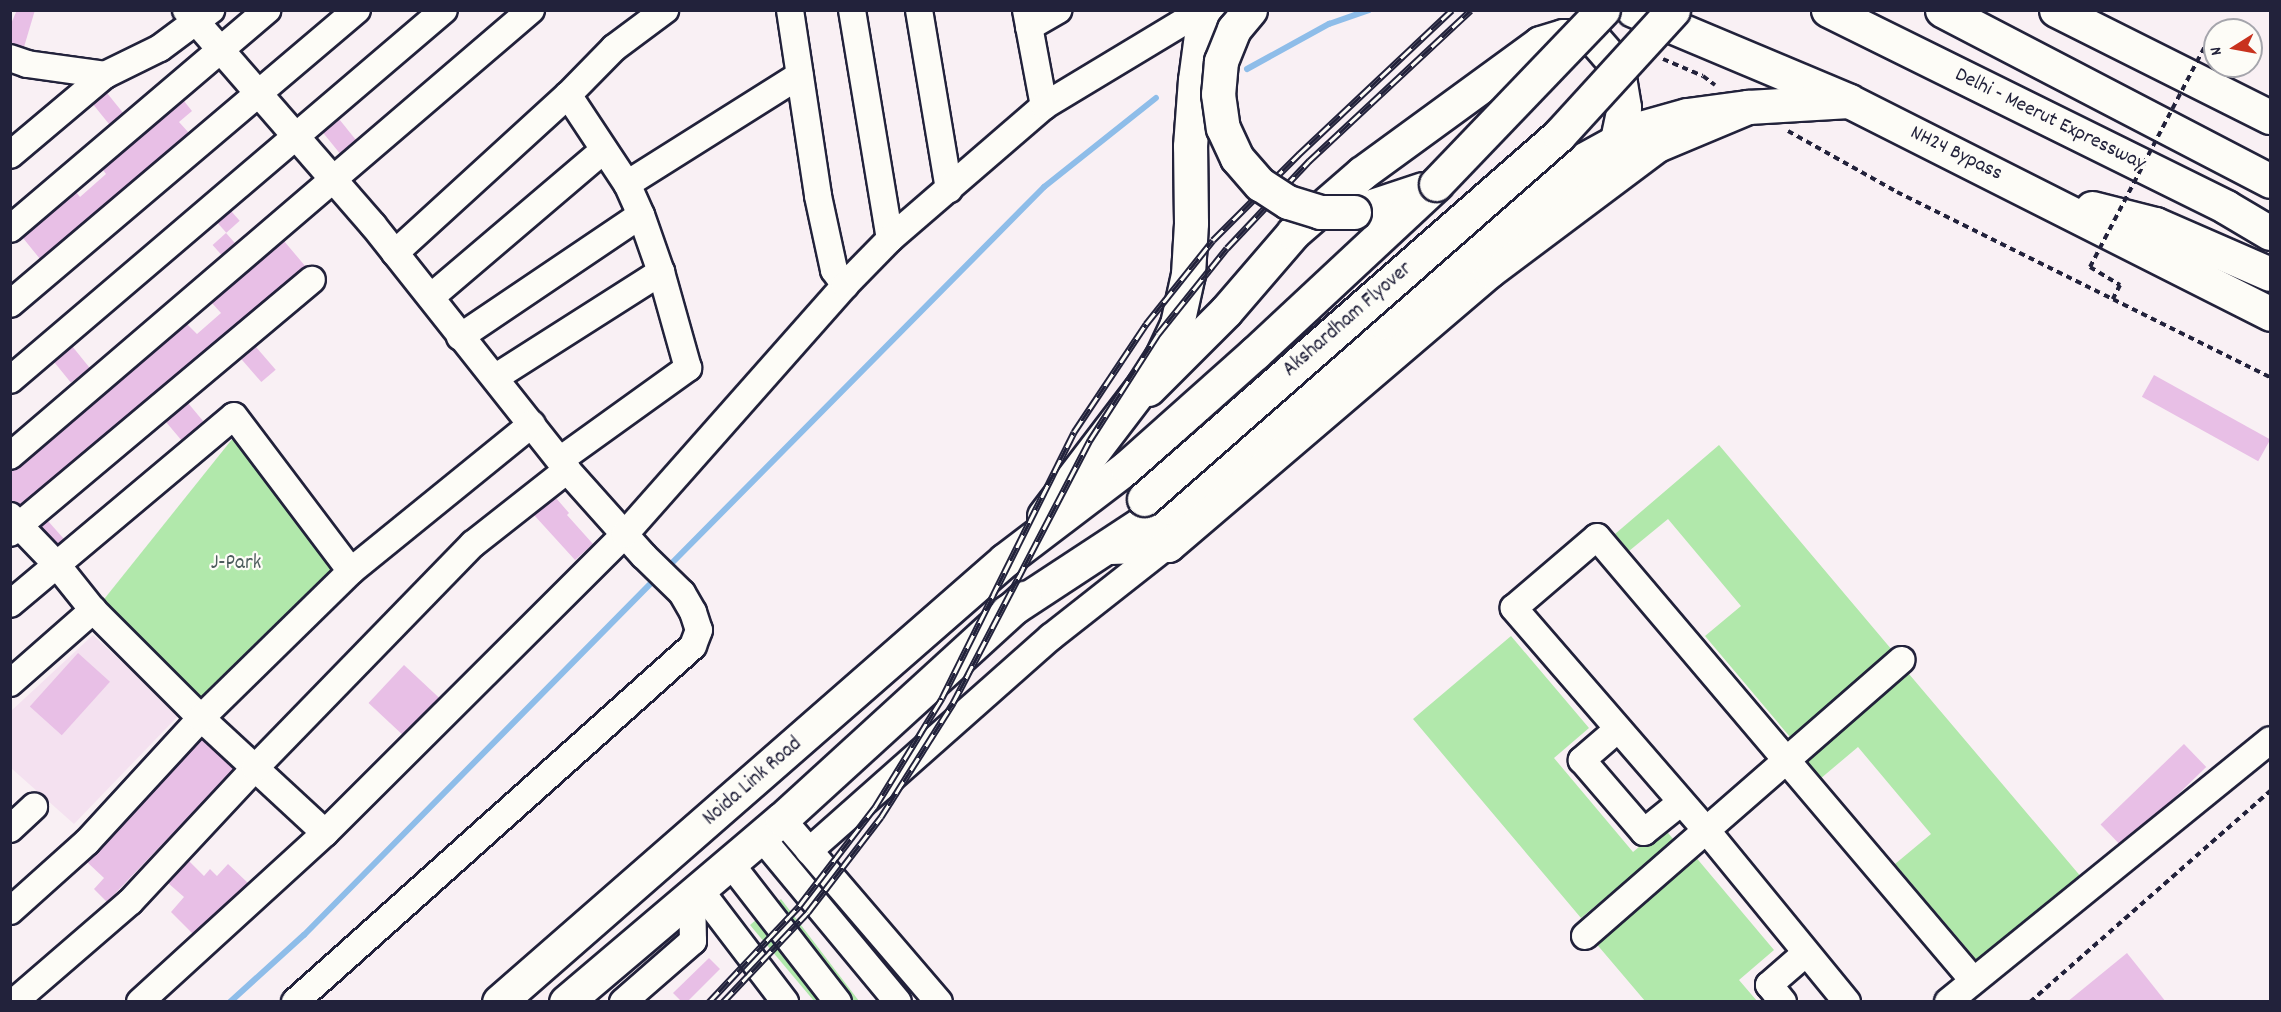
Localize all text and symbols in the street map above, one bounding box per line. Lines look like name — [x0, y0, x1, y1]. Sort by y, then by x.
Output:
north arrow — [2203, 18, 2263, 78]
text: N — [2205, 45, 2229, 57]
street label: Delhi - Meerut Expressway — [1950, 63, 2150, 177]
street label: NH24 Bypass — [1906, 121, 2006, 187]
street label: Akshardham Flyover — [1278, 257, 1418, 383]
park label: J-Park — [211, 551, 261, 577]
street label: Noida Link Road — [698, 732, 808, 832]

